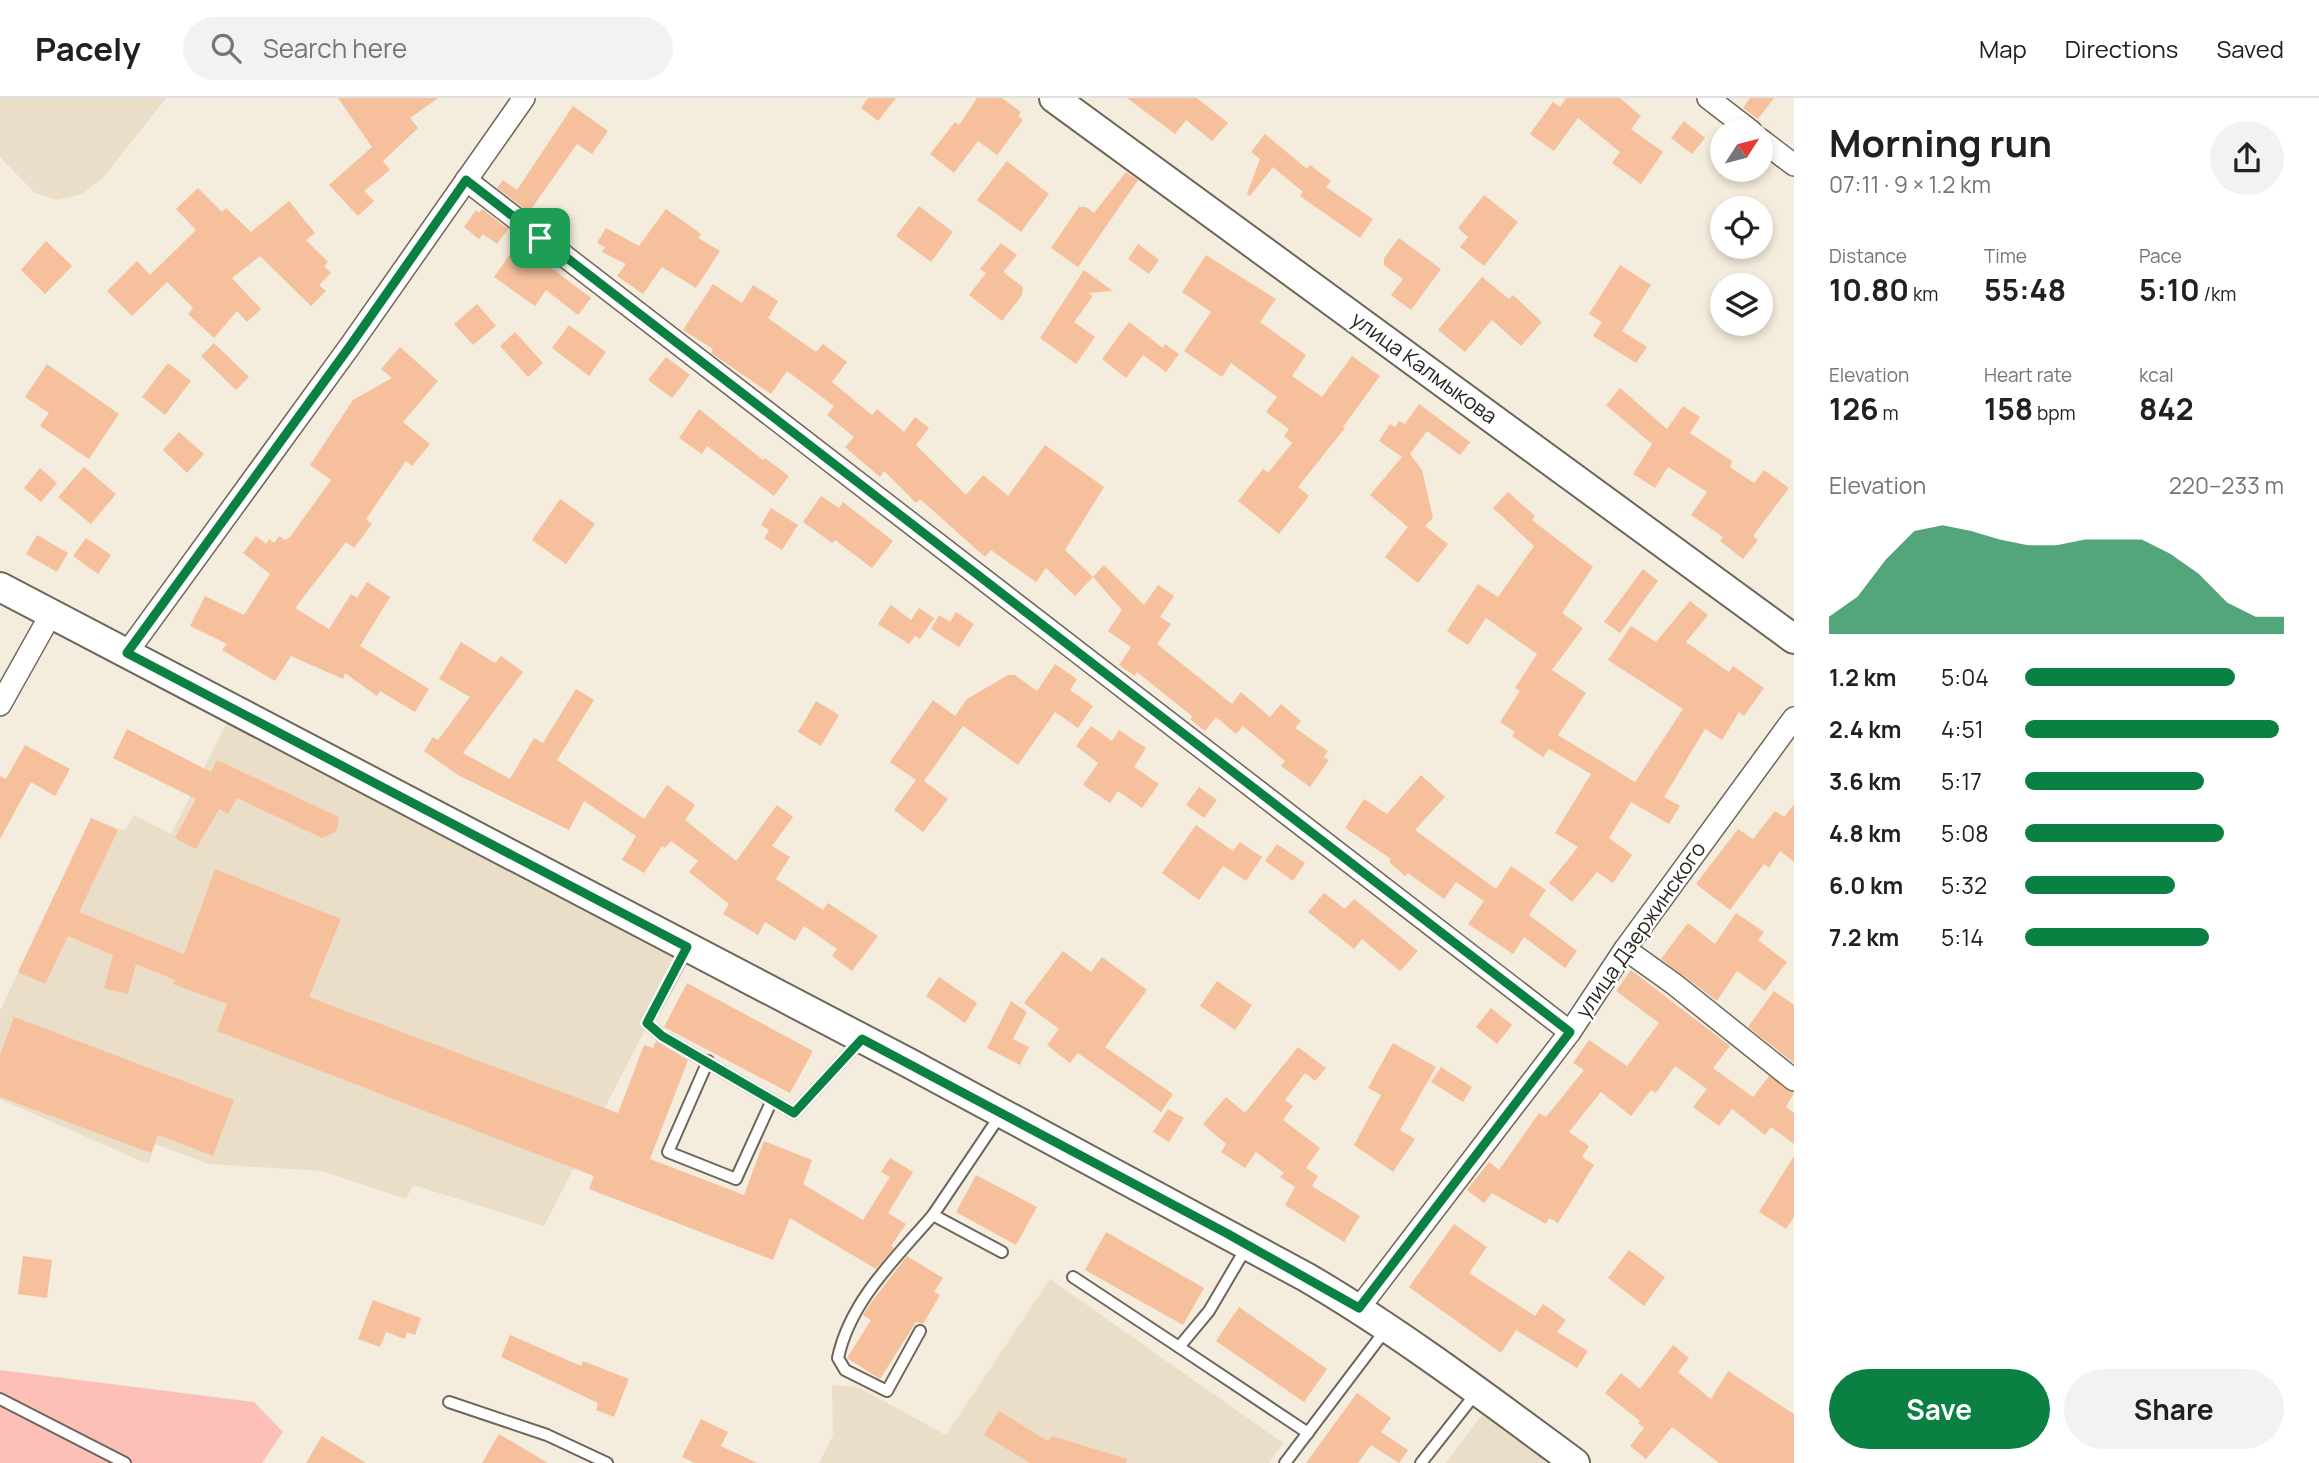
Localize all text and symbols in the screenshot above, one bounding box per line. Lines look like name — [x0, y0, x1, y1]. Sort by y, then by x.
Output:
search box — [183, 17, 673, 80]
text: Pacely — [35, 26, 141, 71]
icon: search — [207, 29, 245, 67]
text: Search here — [263, 30, 407, 66]
text: Map — [1979, 32, 2027, 65]
text: Directions — [2065, 32, 2178, 65]
text: Saved — [2216, 32, 2284, 65]
text: Morning run — [1829, 116, 2052, 168]
north arrow — [1710, 119, 1773, 182]
map controls — [1710, 119, 1773, 336]
button: share — [2210, 121, 2284, 195]
text: 07:11 · 9 × 1.2 km — [1829, 168, 1991, 200]
button: locate — [1710, 196, 1773, 259]
pin — [510, 208, 570, 268]
icon: arrive — [521, 219, 559, 257]
text: Distance — [1829, 243, 1907, 269]
text: Time — [1984, 243, 2027, 269]
text: Pace — [2139, 243, 2182, 269]
text: 10.80 — [1829, 269, 1909, 310]
text: 55:48 — [1984, 269, 2066, 310]
text: 5:10 — [2139, 269, 2200, 310]
button: layers — [1710, 273, 1773, 336]
text: km — [1909, 281, 1938, 307]
text: /km — [2200, 281, 2236, 307]
street label: улица Калмыкова — [1346, 305, 1503, 430]
text: Elevation — [1829, 362, 1909, 388]
text: Heart rate — [1984, 362, 2072, 388]
text: kcal — [2139, 362, 2174, 388]
text: 126 — [1829, 388, 1879, 429]
text: 158 — [1984, 388, 2033, 429]
text: 842 — [2139, 388, 2194, 429]
text: m — [1879, 400, 1899, 426]
text: bpm — [2033, 400, 2076, 426]
text: Elevation — [1829, 469, 1926, 501]
text: 220–233 m — [2169, 469, 2284, 501]
text: 1.2 km — [1829, 661, 1896, 693]
text: 5:04 — [1941, 661, 1989, 693]
text: 2.4 km — [1829, 713, 1901, 745]
text: 4:51 — [1941, 713, 1984, 745]
text: 3.6 km — [1829, 765, 1901, 797]
text: 5:17 — [1941, 765, 1982, 797]
text: 4.8 km — [1829, 817, 1901, 849]
text: 5:08 — [1941, 817, 1989, 849]
street label: улица Дзержинского — [1569, 836, 1712, 1023]
text: 6.0 km — [1829, 869, 1903, 901]
text: 5:32 — [1941, 869, 1987, 901]
text: 7.2 km — [1829, 921, 1899, 953]
text: 5:14 — [1941, 921, 1984, 953]
button: Save — [1829, 1369, 2050, 1449]
button: Share — [2064, 1369, 2284, 1449]

